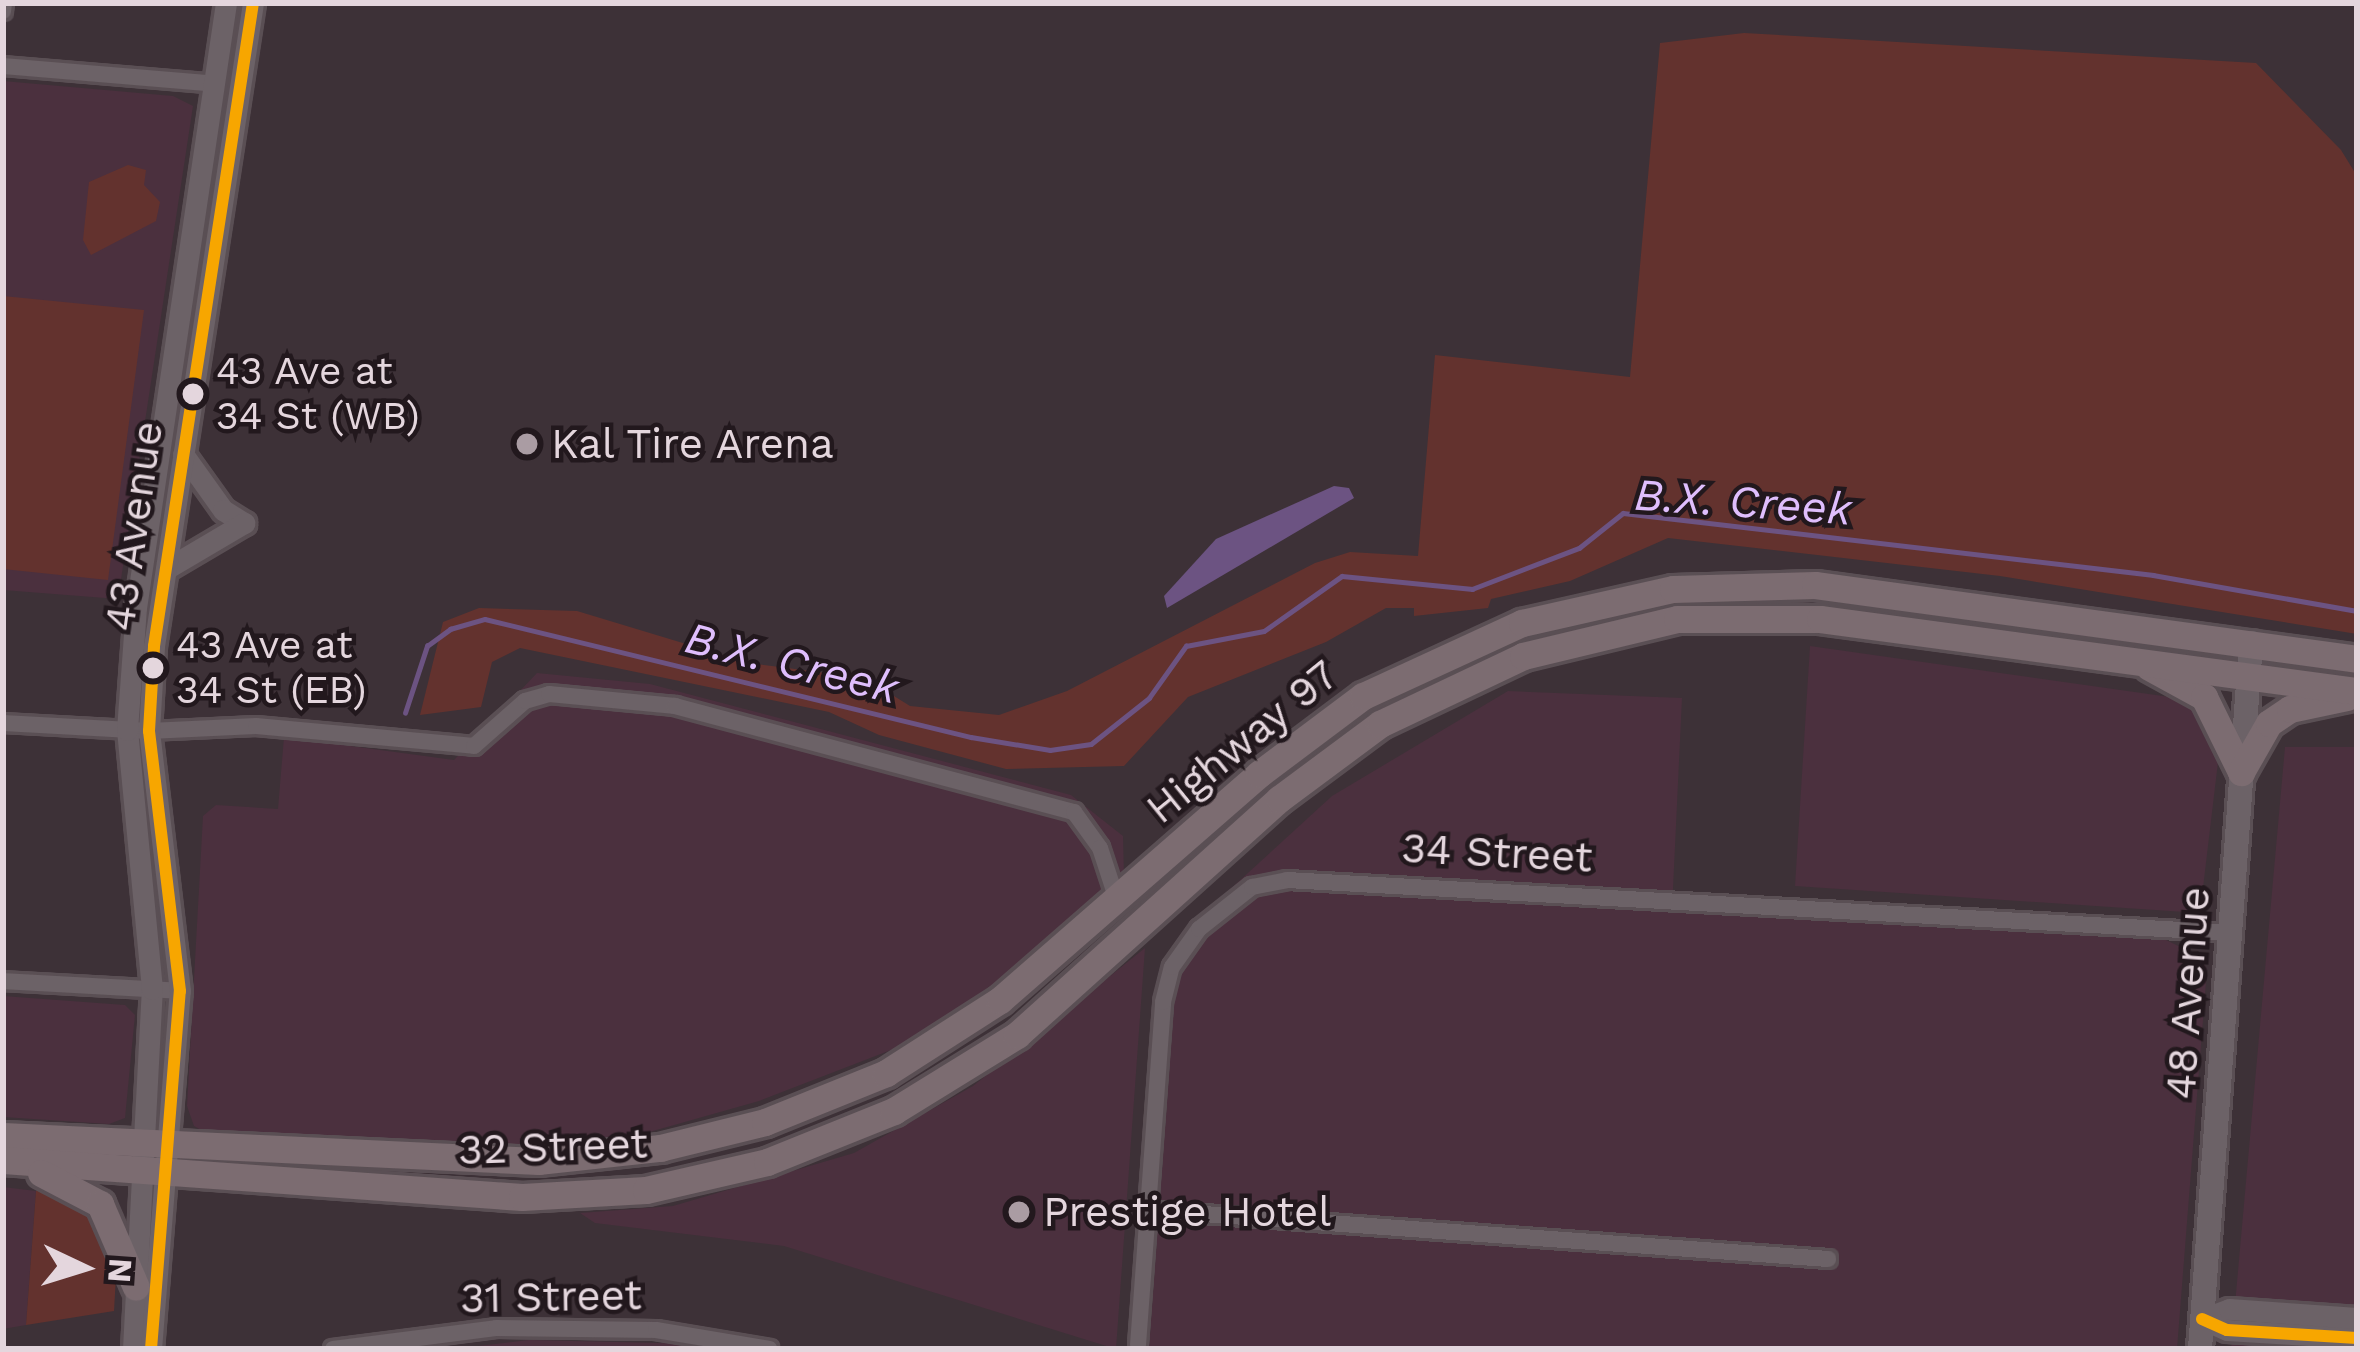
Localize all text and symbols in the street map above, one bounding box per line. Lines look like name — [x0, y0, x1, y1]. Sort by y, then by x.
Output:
place label: 43 Ave at 34 St (WB) — [216, 349, 420, 440]
marker: 43 Ave at 34 St (WB) — [182, 383, 204, 405]
street label: 43 Avenue — [94, 417, 174, 635]
place label: Kal Tire Arena — [551, 419, 838, 469]
marker: Kal Tire Arena — [514, 431, 540, 457]
water label: B.X. Creek — [1632, 467, 1854, 537]
water label: B.X. Creek — [680, 610, 904, 716]
place label: 43 Ave at 34 St (EB) — [176, 623, 366, 714]
street label: Highway 97 — [1136, 649, 1348, 835]
marker: 43 Ave at 34 St (EB) — [142, 657, 164, 679]
street label: 34 Street — [1400, 823, 1594, 883]
street label: 48 Avenue — [2155, 884, 2221, 1102]
street label: 32 Street — [457, 1119, 649, 1175]
place label: Prestige Hotel — [1043, 1187, 1331, 1237]
marker: Prestige Hotel — [1006, 1199, 1032, 1225]
north arrow — [24, 1208, 144, 1328]
text: N — [100, 1257, 141, 1284]
street label: 31 Street — [460, 1270, 642, 1324]

